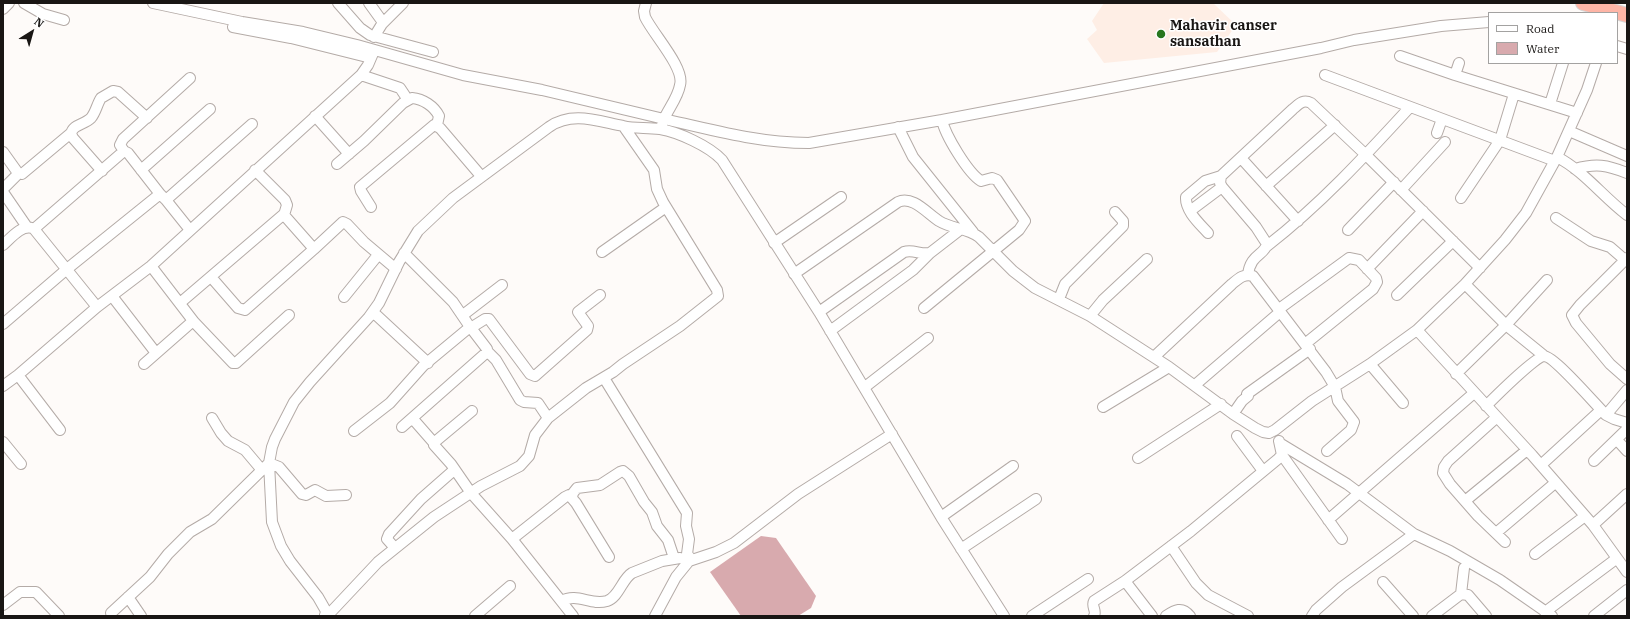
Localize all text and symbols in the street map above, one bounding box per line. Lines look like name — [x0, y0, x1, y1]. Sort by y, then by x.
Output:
north arrow — [12, 12, 52, 52]
legend — [1488, 12, 1618, 64]
text: N — [32, 14, 47, 31]
place label: Mahavir canser sansathan — [1170, 18, 1277, 50]
text: Road — [1526, 21, 1555, 36]
marker: Mahavir canser sansathan — [1155, 28, 1167, 40]
text: Water — [1526, 41, 1559, 56]

